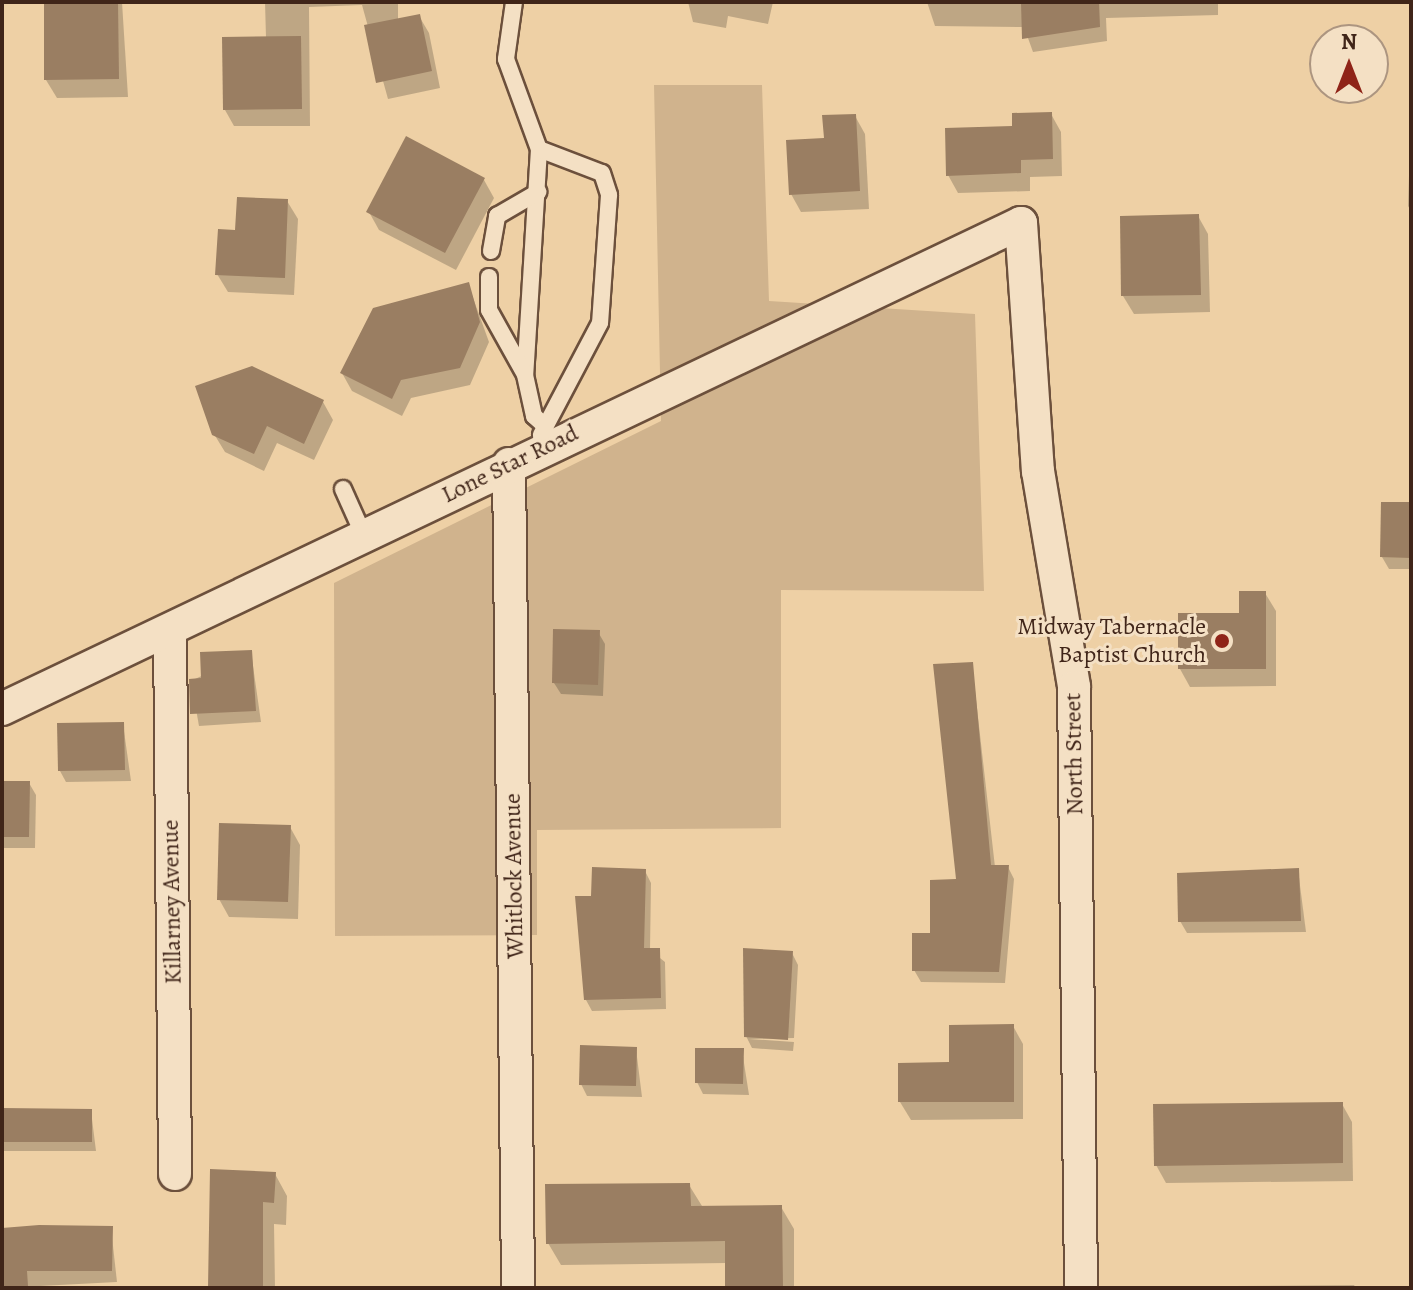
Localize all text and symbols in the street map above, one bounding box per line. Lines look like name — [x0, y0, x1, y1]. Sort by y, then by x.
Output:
north arrow — [1309, 24, 1389, 104]
text: N — [1341, 27, 1357, 57]
street label: Lone Star Road — [437, 419, 583, 509]
place label: Midway Tabernacle Baptist Church — [1017, 613, 1206, 669]
marker: Midway Tabernacle Baptist Church — [1213, 632, 1231, 650]
street label: North Street — [1059, 693, 1089, 815]
street label: Whitlock Avenue — [498, 793, 530, 959]
street label: Killarney Avenue — [156, 819, 188, 985]

